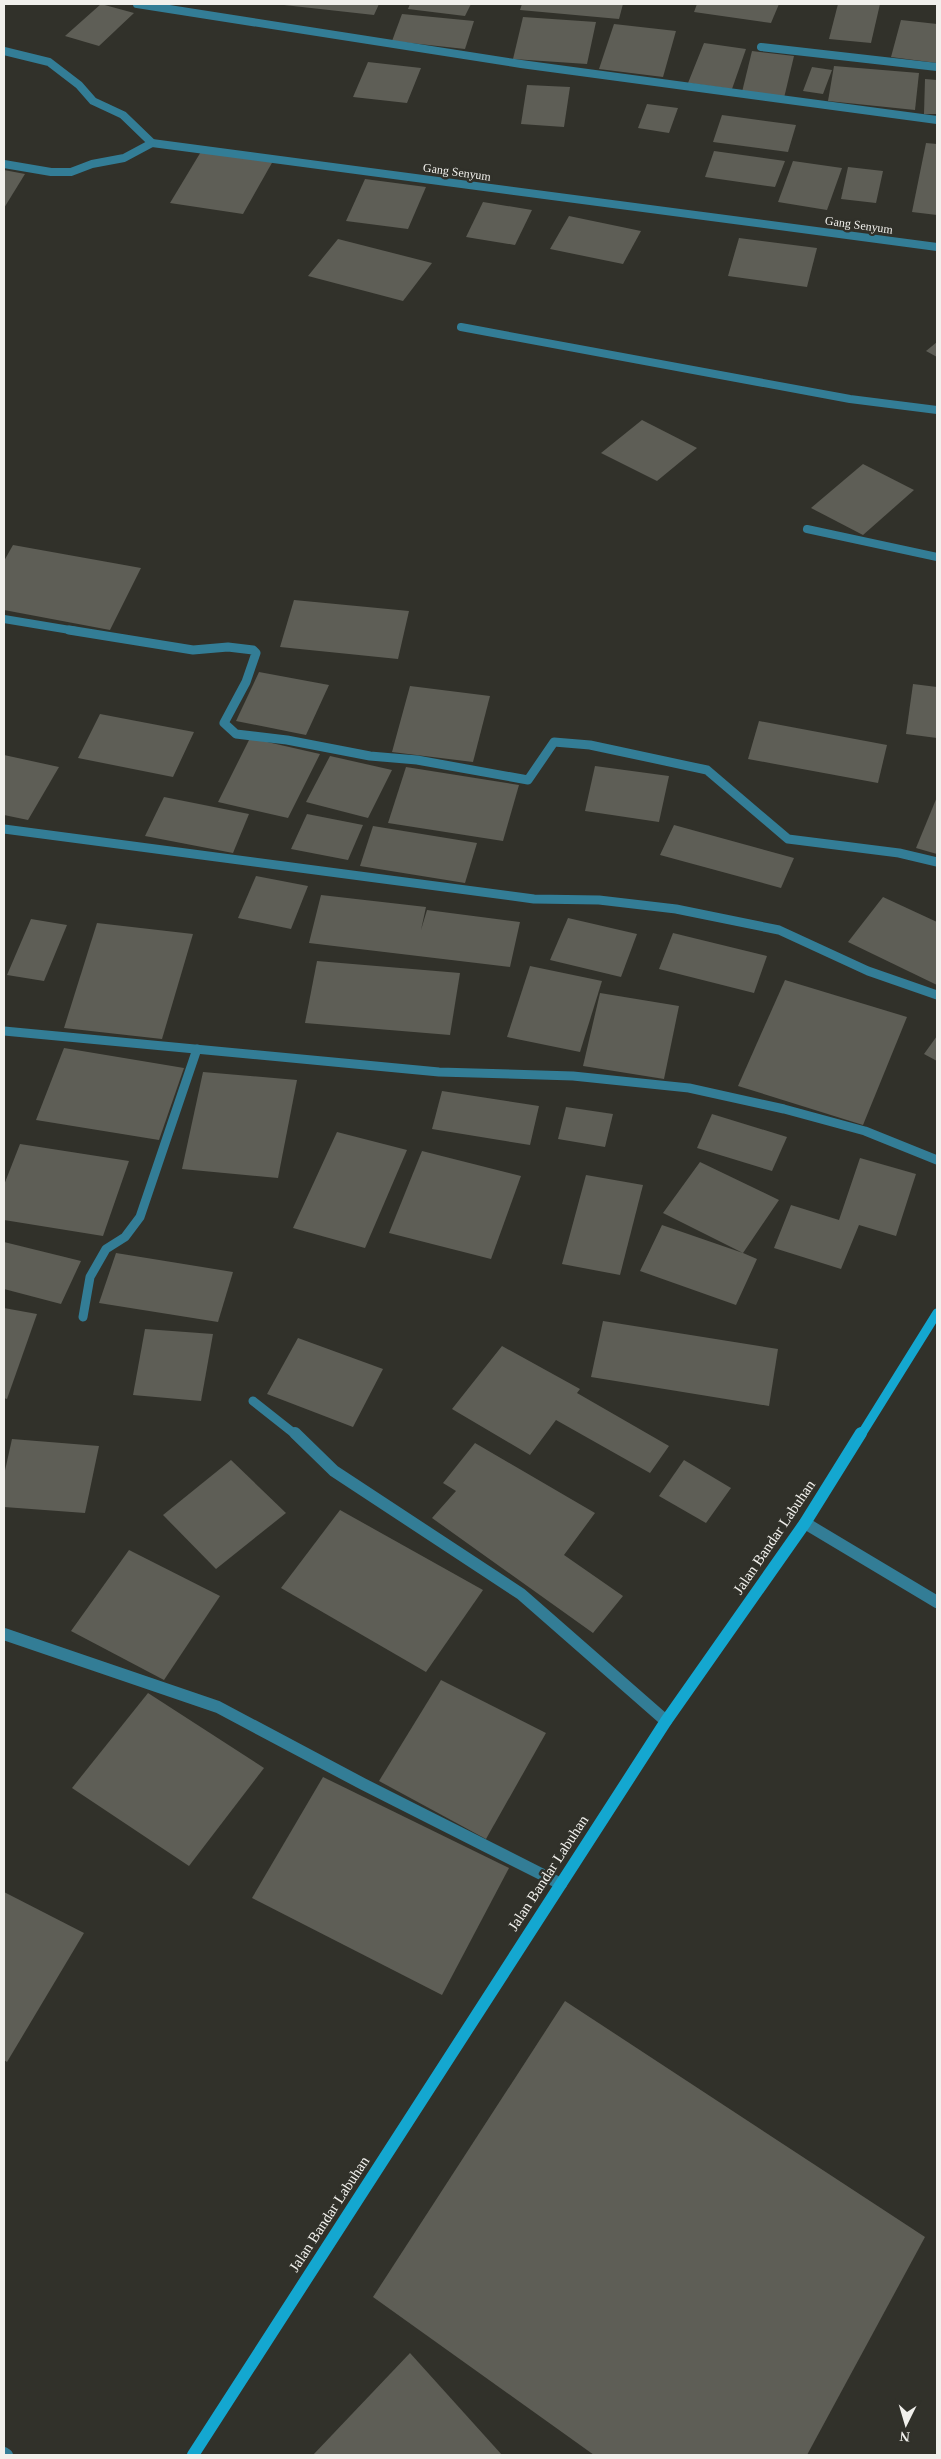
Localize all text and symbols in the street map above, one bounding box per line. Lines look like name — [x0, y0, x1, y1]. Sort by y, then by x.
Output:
street label: Gang Senyum — [422, 160, 492, 184]
street label: Gang Senyum — [824, 213, 894, 237]
street label: Jalan Bandar Labuhan — [730, 1477, 818, 1597]
street label: Jalan Bandar Labuhan — [505, 1812, 592, 1934]
street label: Jalan Bandar Labuhan — [286, 2153, 373, 2275]
north arrow — [881, 2399, 931, 2449]
text: N — [899, 2429, 911, 2444]

